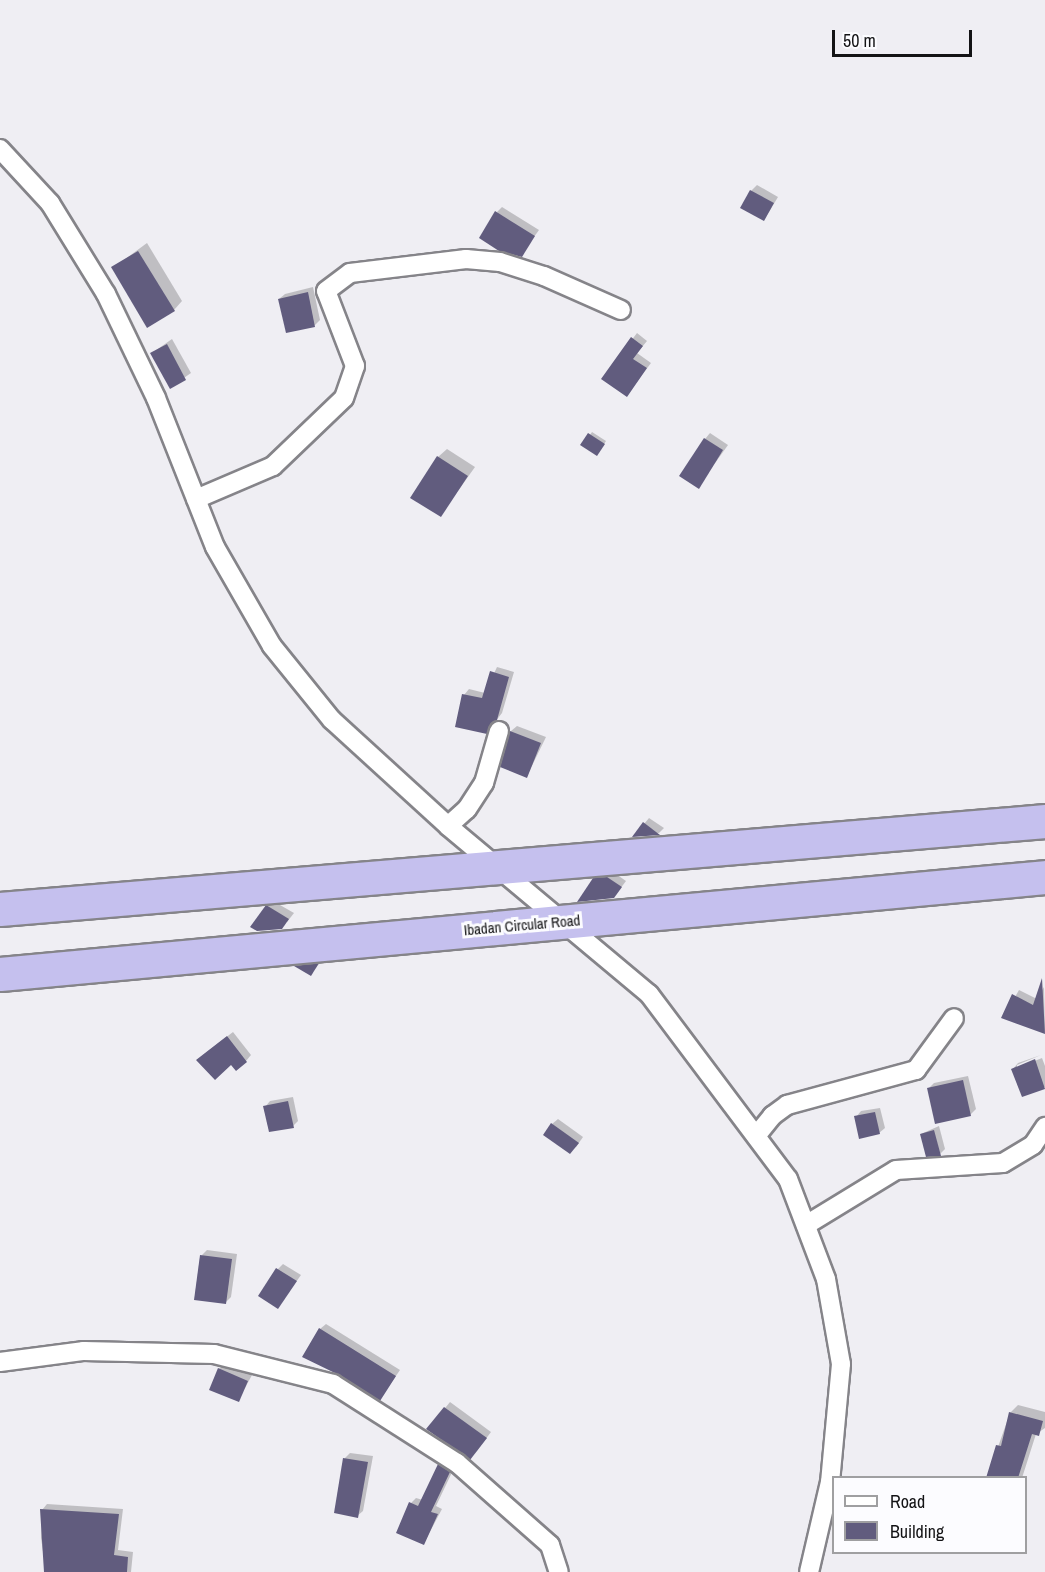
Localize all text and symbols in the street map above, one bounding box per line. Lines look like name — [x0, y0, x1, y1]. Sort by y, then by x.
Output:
scale bar — [835, 18, 974, 56]
text: 50 m — [843, 28, 876, 53]
street label: Ibadan Circular Road — [463, 911, 581, 939]
legend — [832, 1476, 1027, 1554]
text: Road — [890, 1489, 925, 1514]
text: Building — [890, 1519, 944, 1544]

